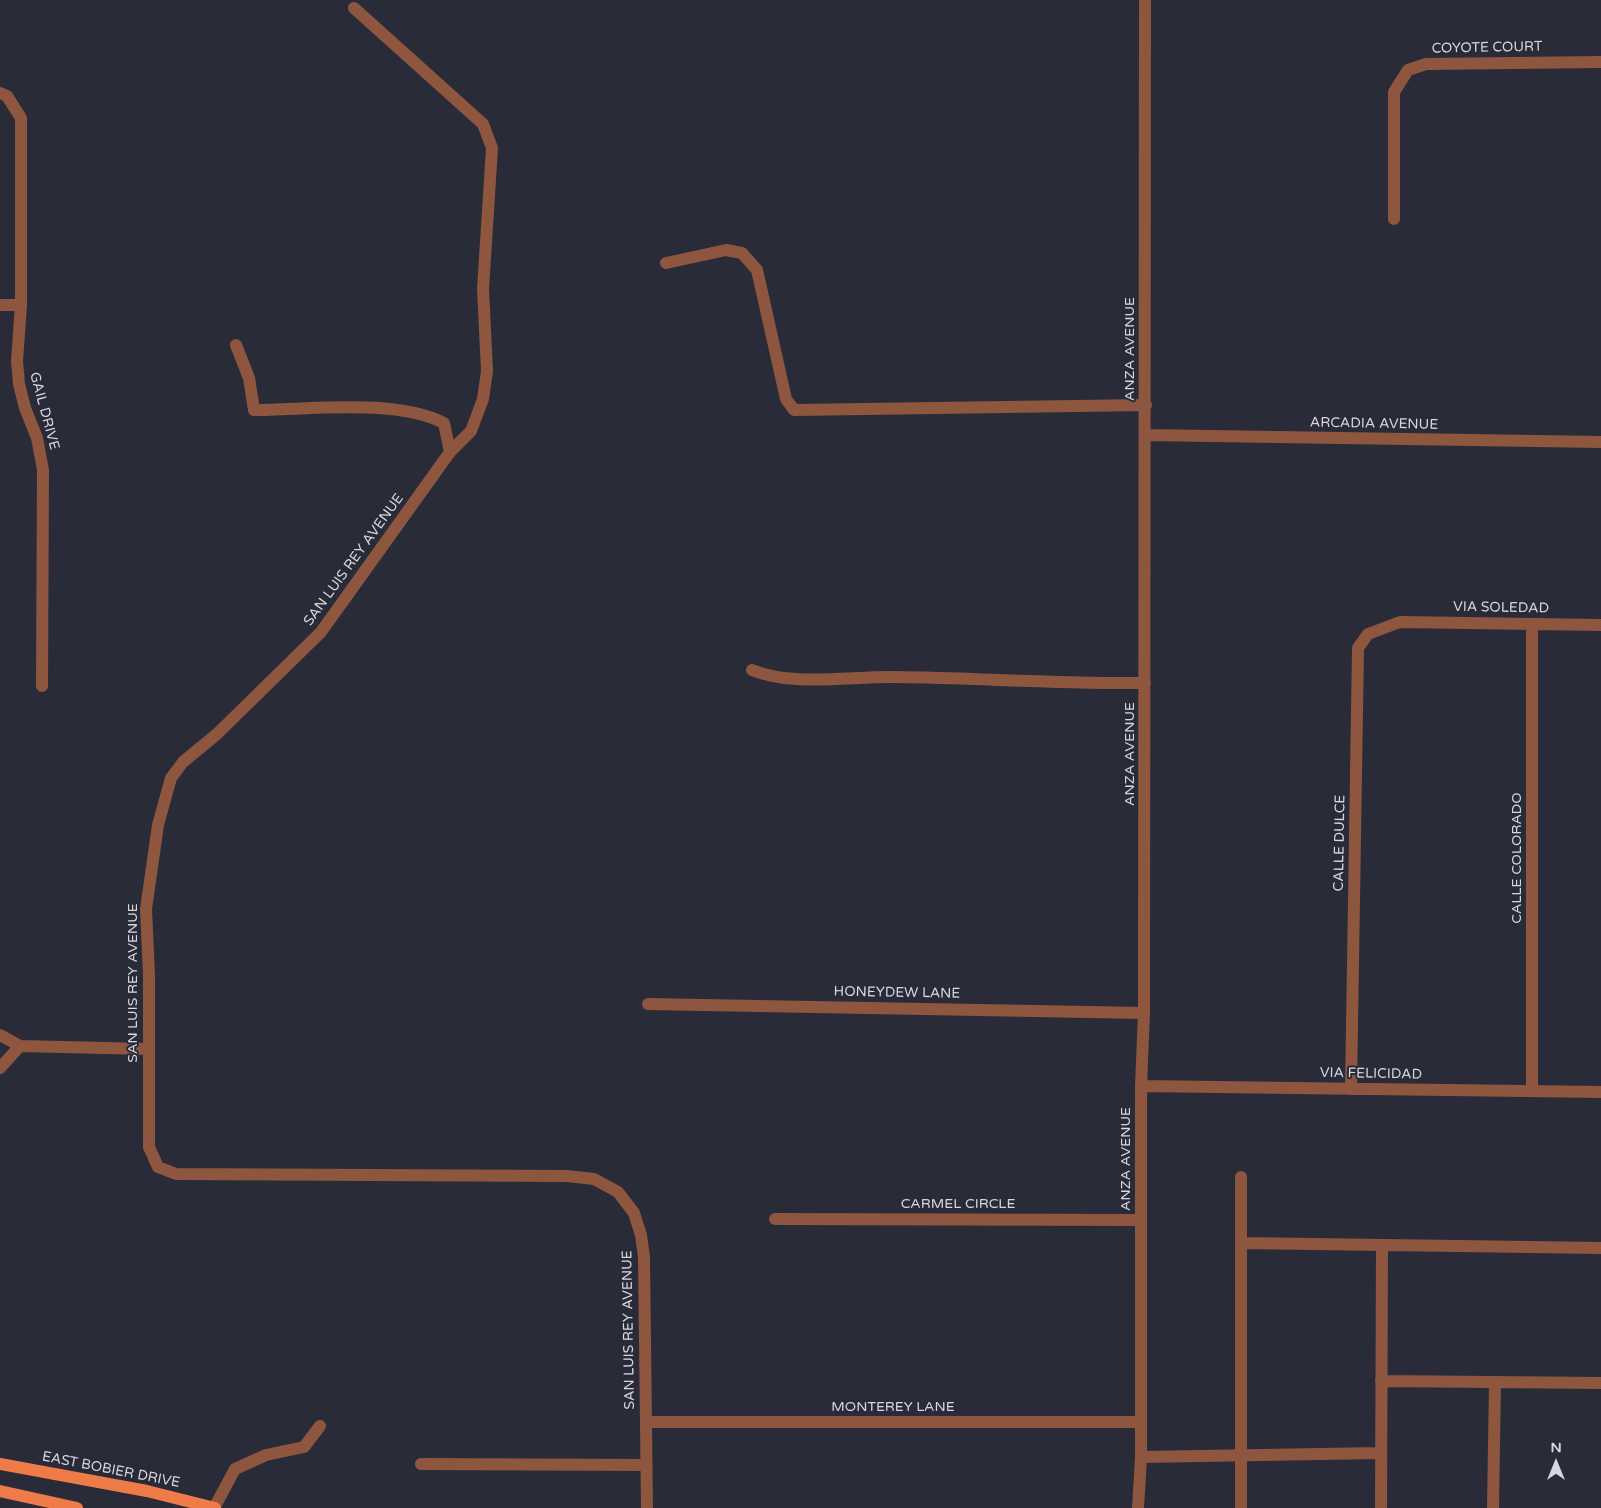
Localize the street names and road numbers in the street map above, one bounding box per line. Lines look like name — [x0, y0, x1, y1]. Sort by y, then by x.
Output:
street label: COYOTE COURT — [1431, 39, 1543, 57]
street label: ANZA AVENUE — [1122, 297, 1138, 401]
street label: GAIL DRIVE — [26, 370, 62, 452]
street label: ARCADIA AVENUE — [1310, 414, 1438, 434]
street label: SAN LUIS REY AVENUE — [300, 491, 408, 629]
street label: VIA SOLEDAD — [1453, 599, 1549, 617]
street label: ANZA AVENUE — [1122, 702, 1138, 806]
street label: CALLE COLORADO — [1509, 792, 1525, 924]
street label: CALLE DULCE — [1331, 794, 1349, 892]
street label: SAN LUIS REY AVENUE — [125, 903, 141, 1063]
street label: HONEYDEW LANE — [834, 983, 960, 1003]
street label: VIA FELICIDAD — [1320, 1065, 1422, 1083]
street label: ANZA AVENUE — [1118, 1107, 1134, 1211]
street label: CARMEL CIRCLE — [901, 1196, 1015, 1212]
street label: SAN LUIS REY AVENUE — [619, 1250, 639, 1410]
street label: MONTEREY LANE — [831, 1399, 955, 1415]
street label: EAST BOBIER DRIVE — [41, 1448, 181, 1492]

